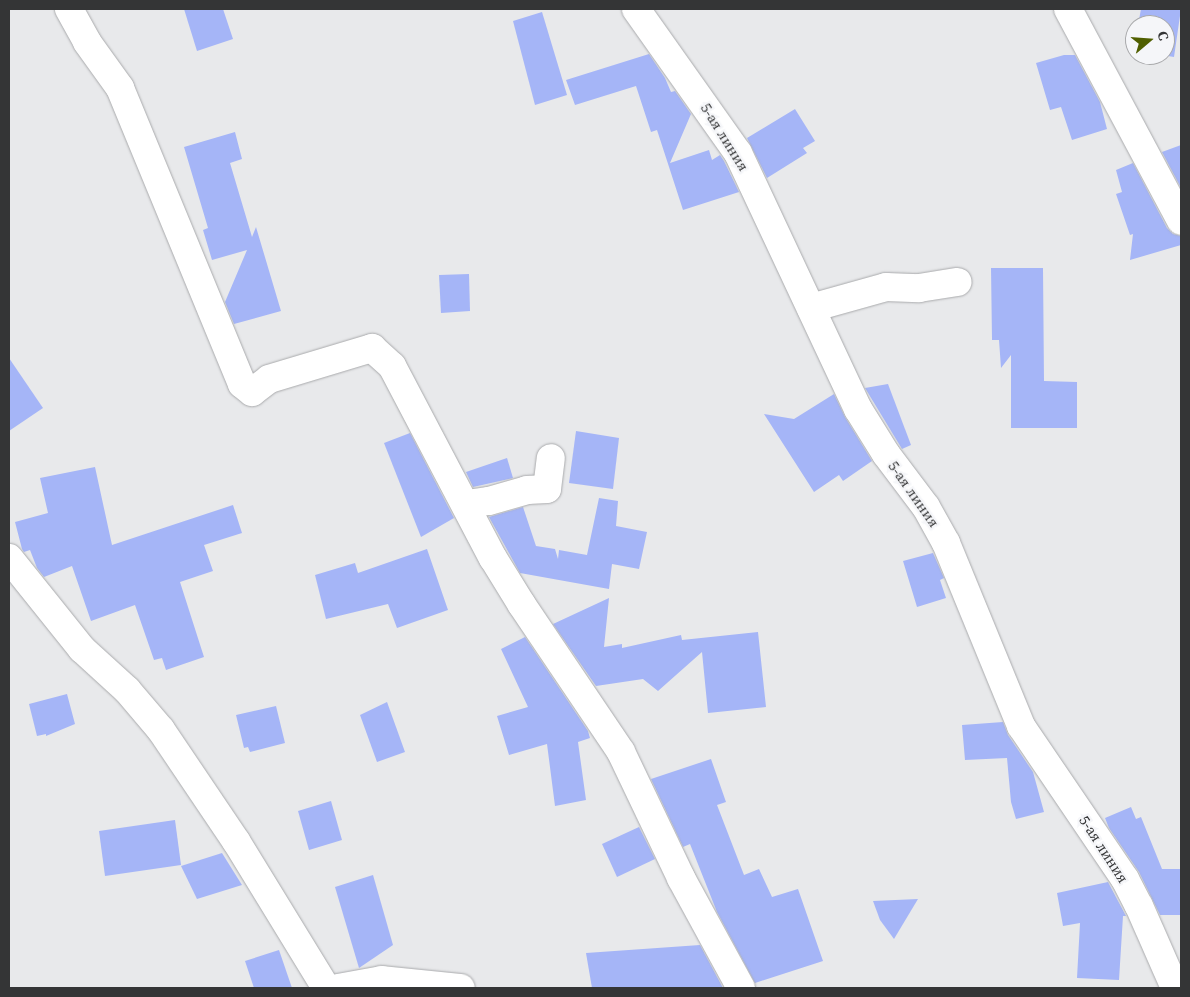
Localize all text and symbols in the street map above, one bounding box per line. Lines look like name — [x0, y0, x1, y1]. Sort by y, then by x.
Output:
north arrow — [1125, 15, 1175, 65]
text: С — [1152, 28, 1174, 43]
street label: 5-ая линия — [697, 100, 753, 174]
street label: 5-ая линия — [885, 457, 943, 531]
street label: 5-ая линия — [1076, 812, 1132, 886]

